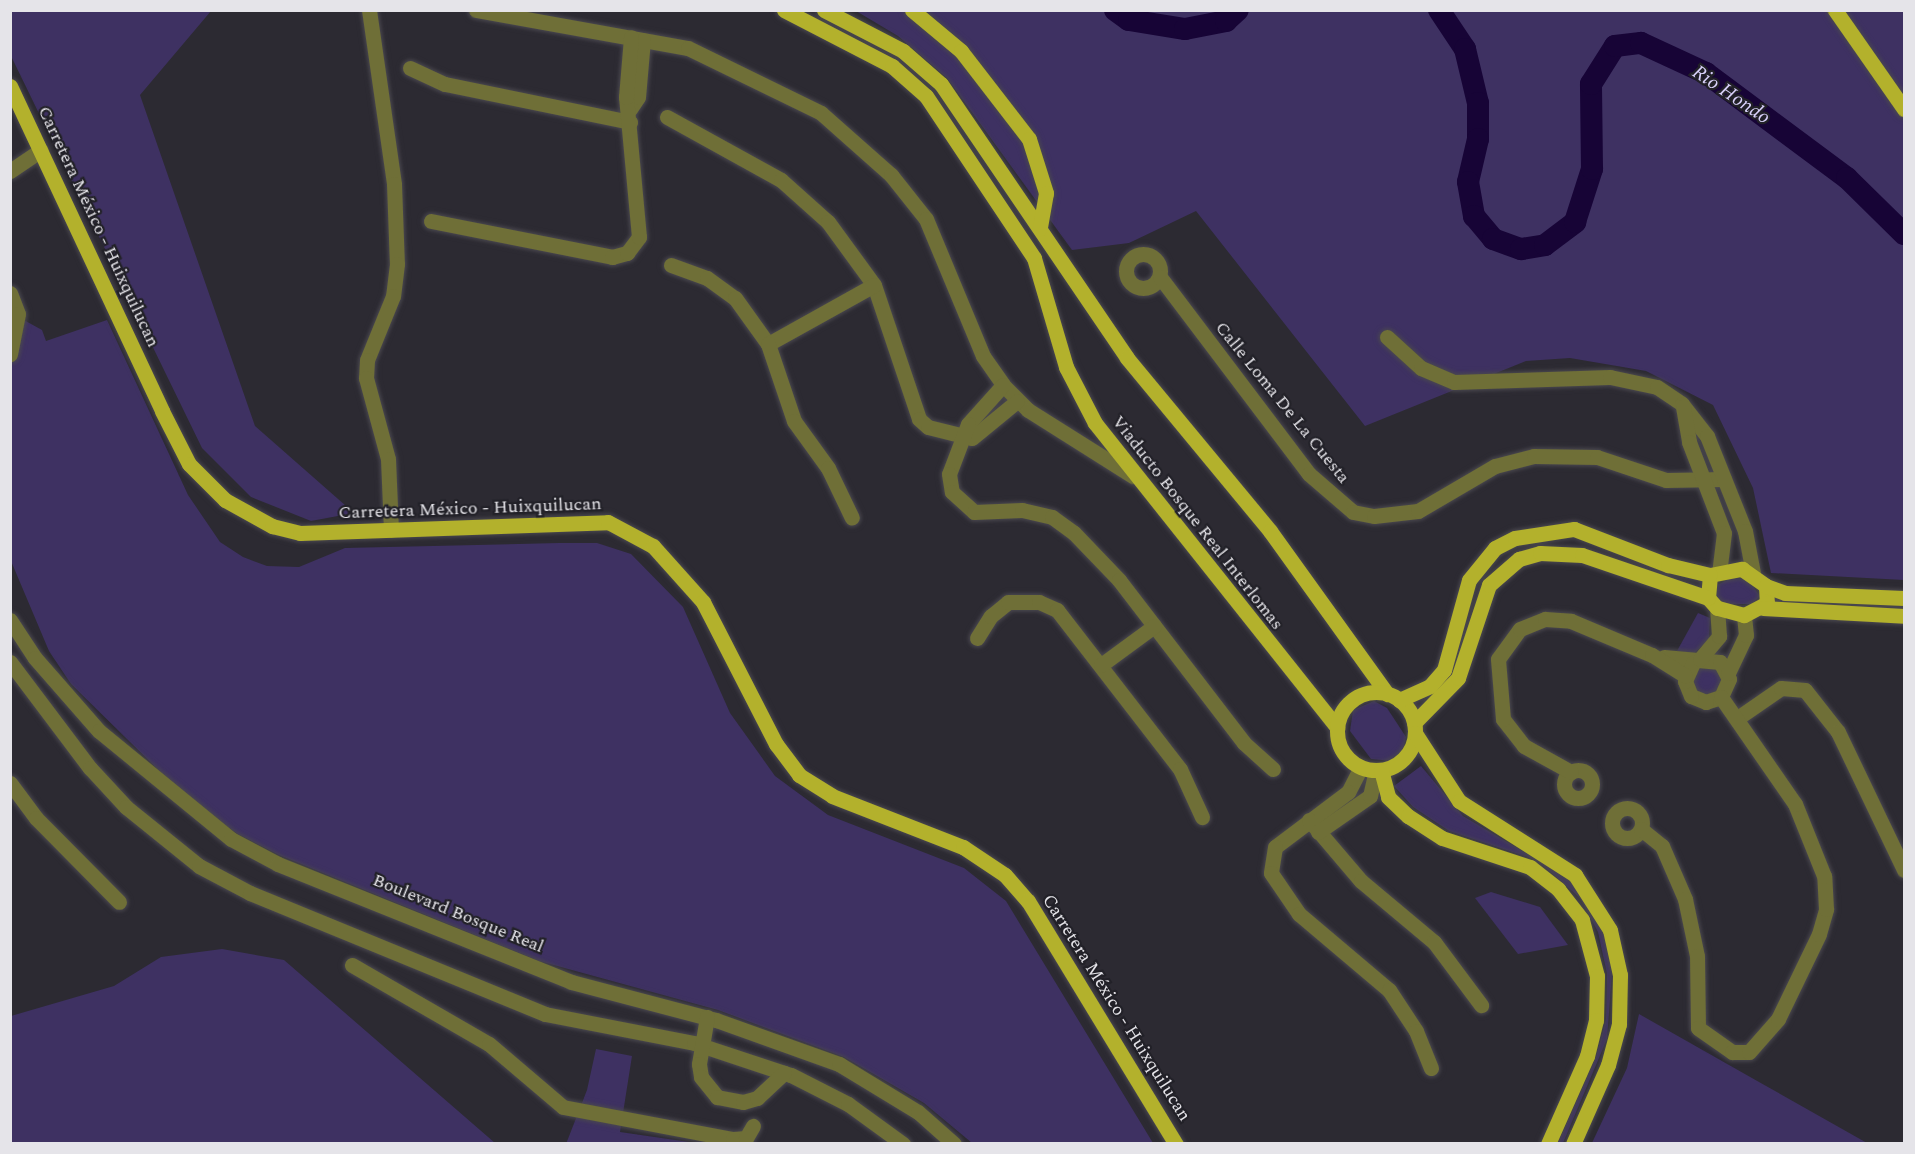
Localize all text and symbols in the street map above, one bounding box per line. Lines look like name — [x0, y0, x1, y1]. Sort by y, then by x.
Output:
water label: Rio Hondo — [1687, 60, 1775, 130]
street label: Carretera México - Huixquilucan — [33, 103, 163, 351]
street label: Calle Loma De La Cuesta — [1210, 318, 1354, 488]
street label: Viaducto Bosque Real Interlomas — [1107, 412, 1287, 634]
street label: Carretera México - Huixquilucan — [338, 494, 602, 524]
street label: Boulevard Bosque Real — [369, 870, 547, 958]
street label: Carretera México - Huixquilucan — [1037, 891, 1195, 1125]

